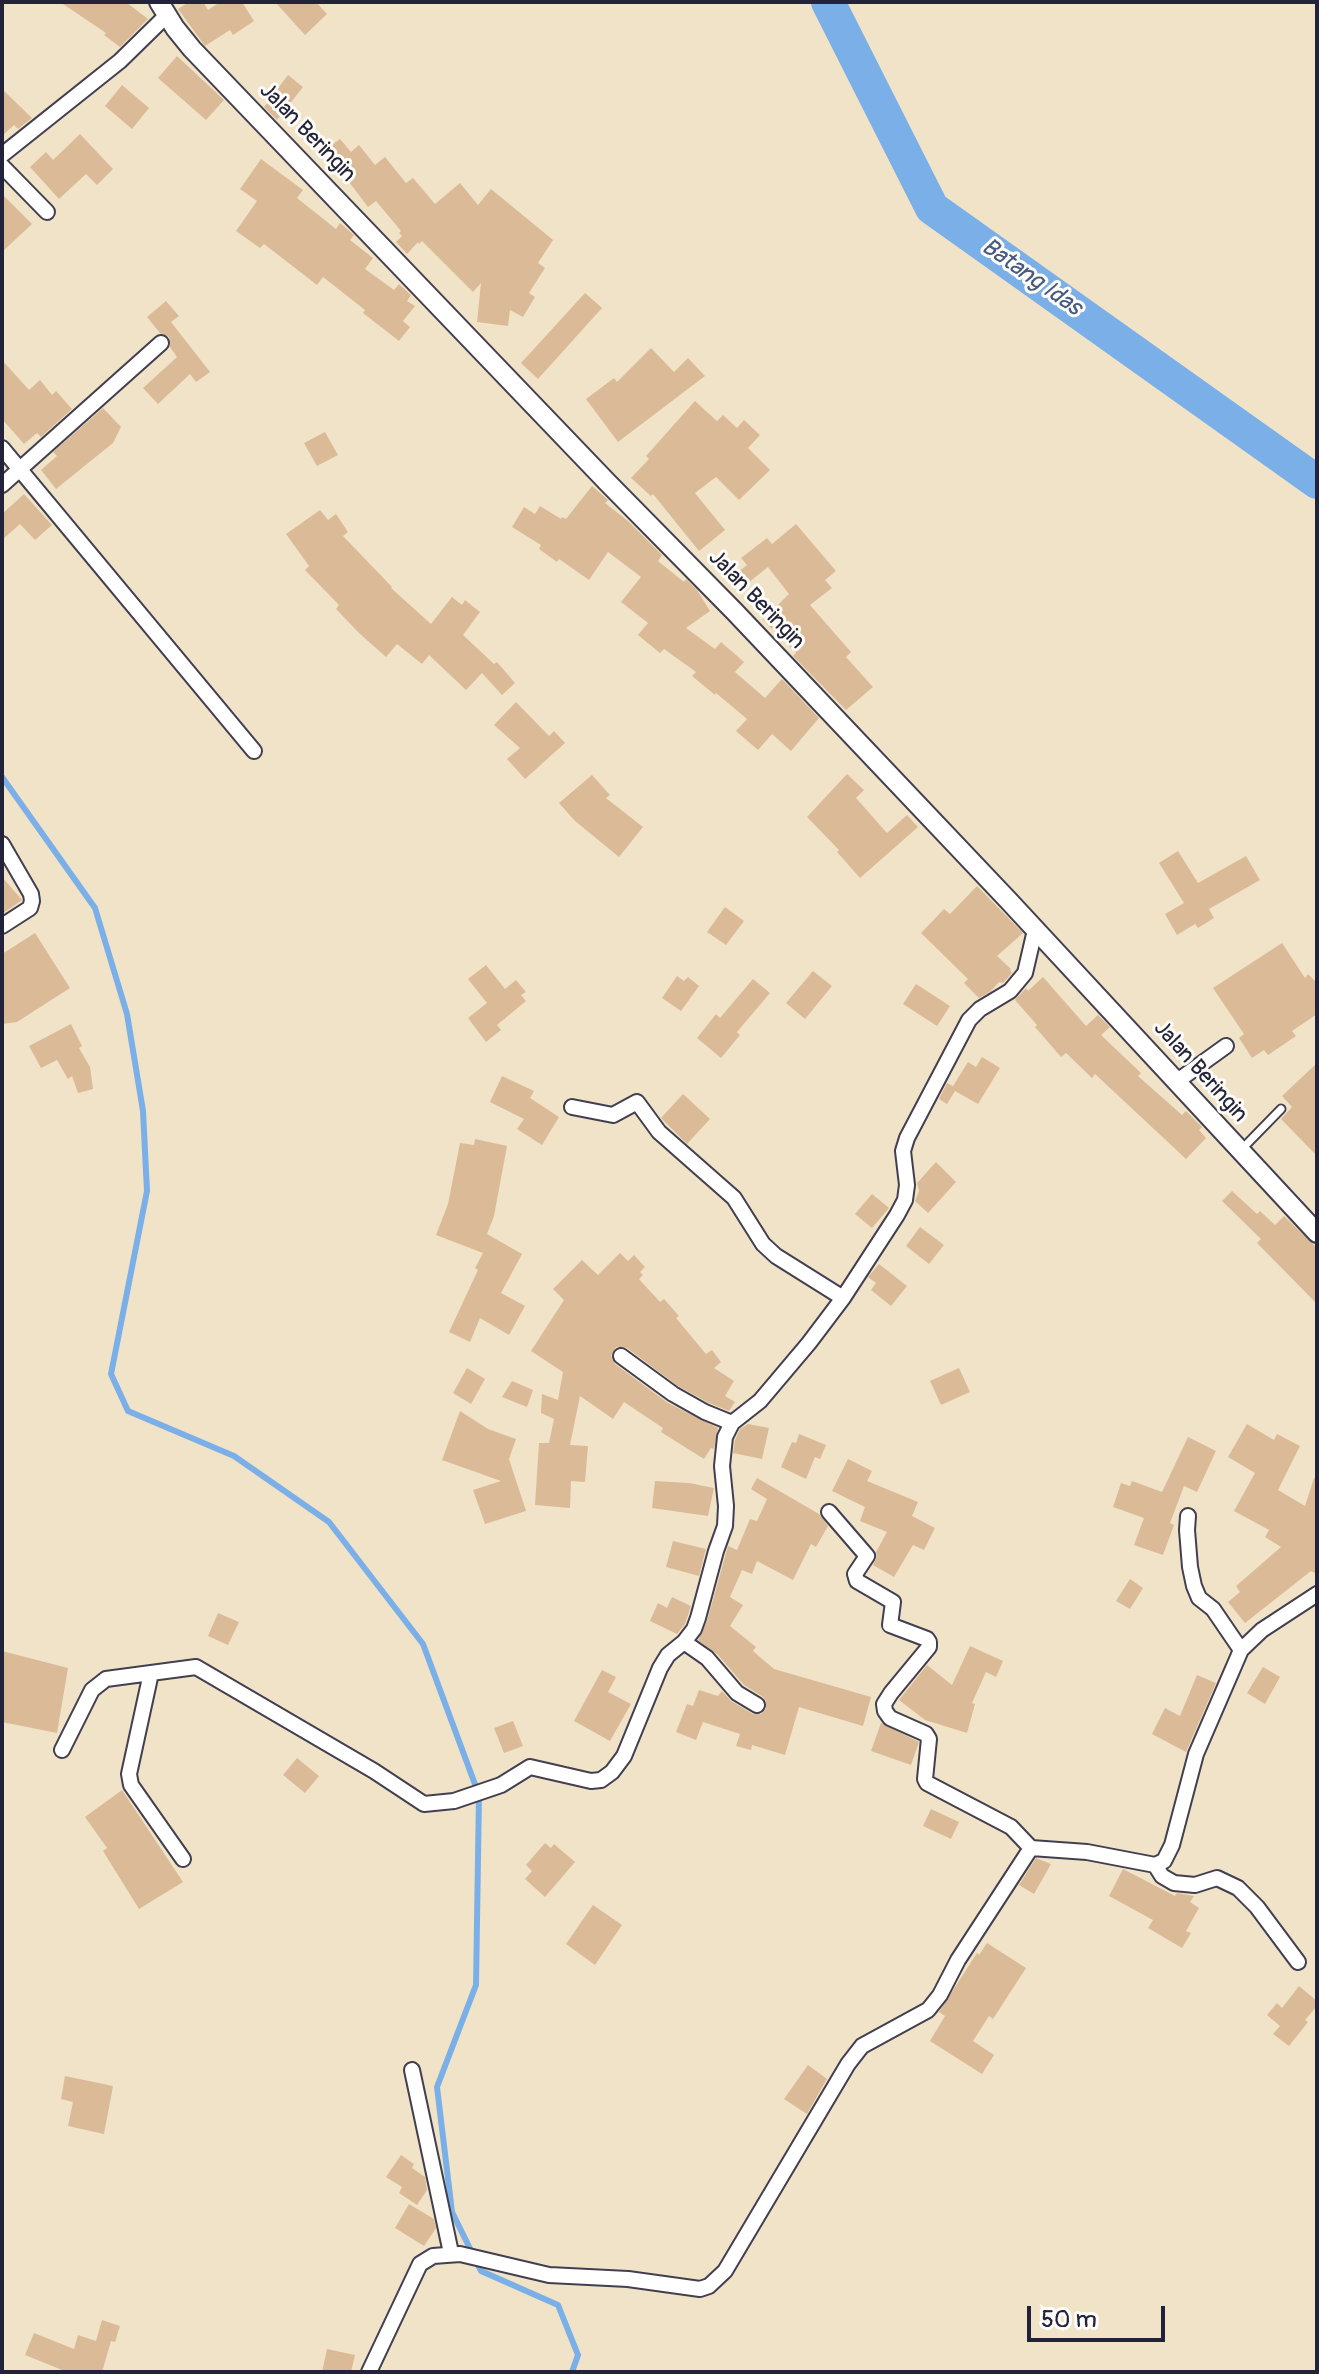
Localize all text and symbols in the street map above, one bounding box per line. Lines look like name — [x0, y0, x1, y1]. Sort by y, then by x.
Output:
street label: Jalan Beringin — [253, 78, 361, 188]
water label: Batang Idas — [975, 233, 1087, 323]
street label: Jalan Beringin — [702, 545, 810, 655]
street label: Jalan Beringin — [1148, 1016, 1252, 1128]
scale bar — [1031, 2290, 1169, 2340]
text: 50 m — [1041, 2305, 1097, 2334]

